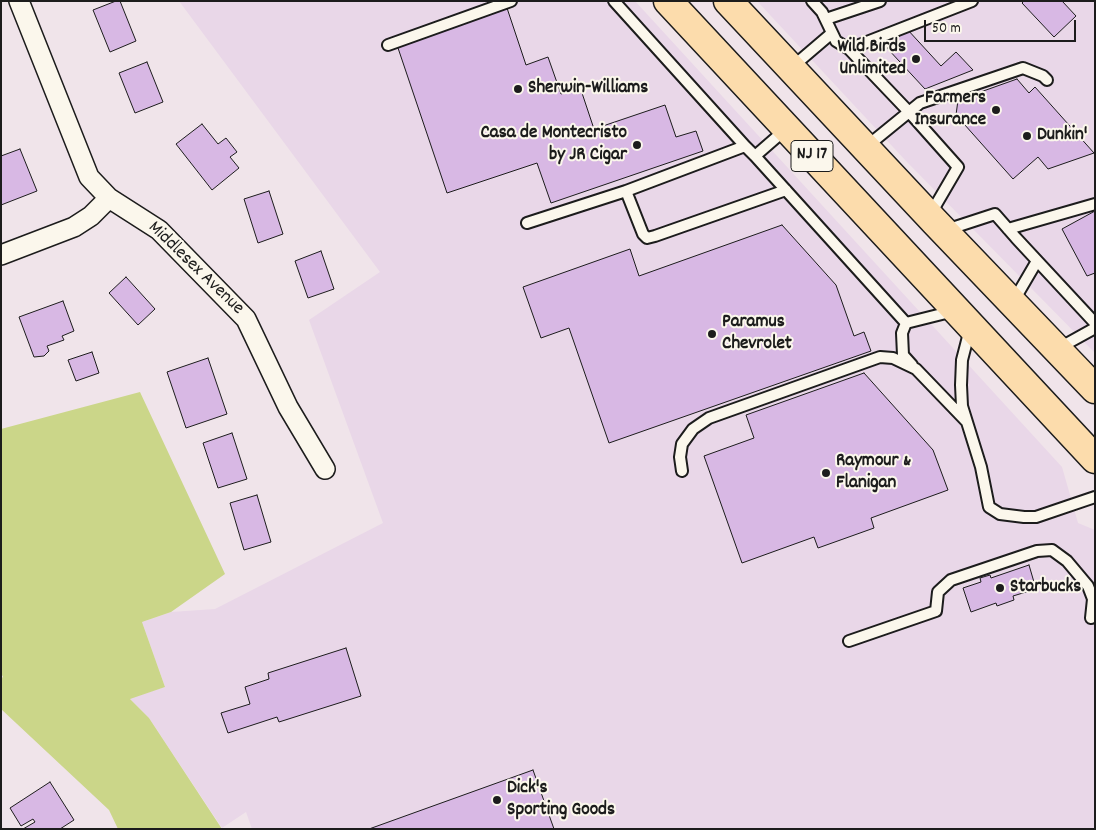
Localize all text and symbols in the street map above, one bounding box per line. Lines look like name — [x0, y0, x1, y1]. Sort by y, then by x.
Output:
scale bar — [926, 10, 1078, 42]
text: 50 m — [932, 18, 961, 40]
place label: Wild Birds Unlimited — [837, 37, 906, 81]
marker: Wild Birds Unlimited — [910, 53, 922, 65]
place label: Sherwin-Williams — [528, 78, 648, 100]
marker: Sherwin-Williams — [512, 83, 524, 95]
place label: Farmers Insurance — [914, 88, 986, 132]
marker: Farmers Insurance — [990, 104, 1002, 116]
place label: Casa de Montecristo by JR Cigar — [480, 123, 627, 167]
place label: Dunkin' — [1037, 125, 1088, 147]
marker: Dunkin' — [1021, 130, 1033, 142]
marker: Casa de Montecristo by JR Cigar — [631, 139, 643, 151]
road number: NJ 17 — [791, 140, 833, 172]
street label: Middlesex Avenue — [142, 217, 248, 321]
place label: Paramus Chevrolet — [722, 312, 792, 356]
marker: Paramus Chevrolet — [706, 328, 718, 340]
place label: Raymour & Flanigan — [836, 451, 911, 495]
marker: Raymour & Flanigan — [820, 467, 832, 479]
place label: Starbucks — [1010, 577, 1081, 599]
marker: Starbucks — [994, 582, 1006, 594]
place label: Dick's Sporting Goods — [507, 778, 615, 822]
marker: Dick's Sporting Goods — [491, 794, 503, 806]

